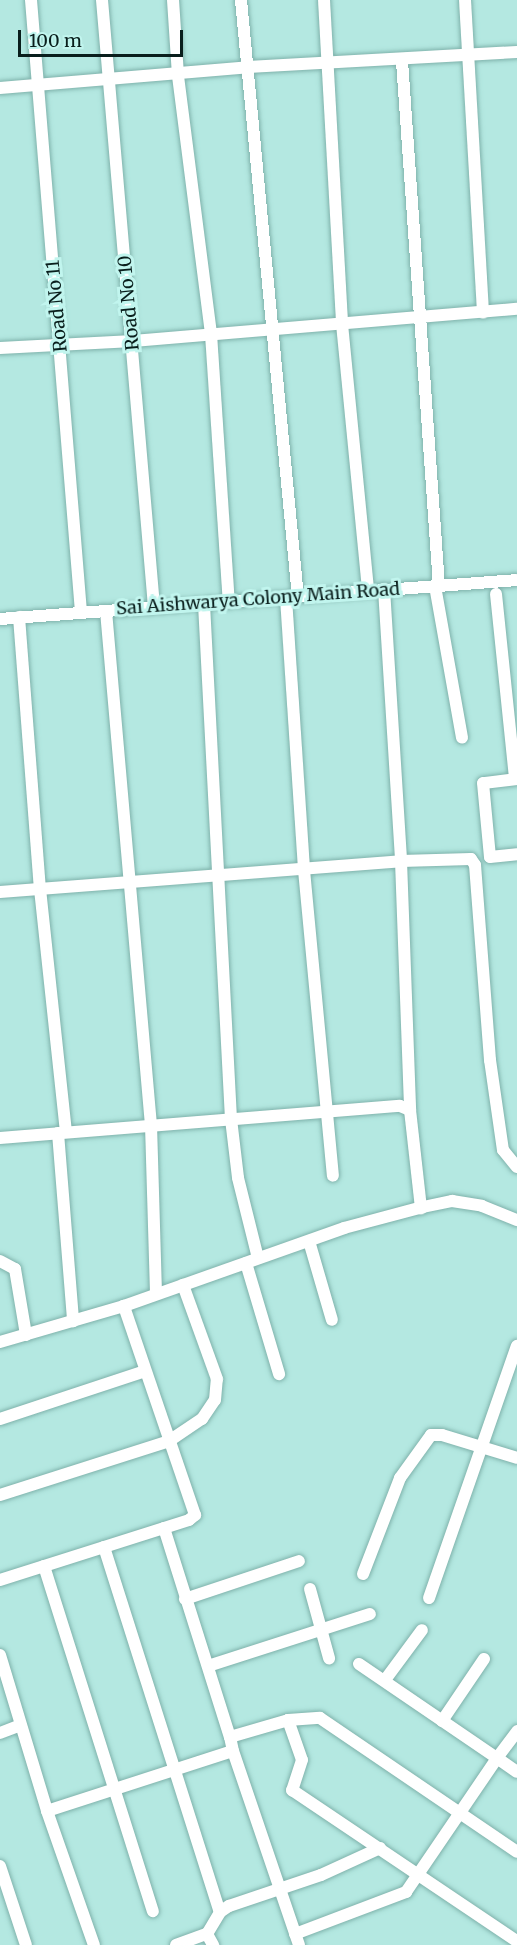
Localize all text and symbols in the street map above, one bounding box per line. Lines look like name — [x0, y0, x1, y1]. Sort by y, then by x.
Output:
scale bar — [21, 18, 186, 56]
text: 100 m — [29, 29, 82, 52]
street label: Road No 10 — [114, 255, 144, 351]
street label: Road No 11 — [42, 259, 72, 353]
street label: Sai Aishwarya Colony Main Road — [115, 578, 401, 620]

